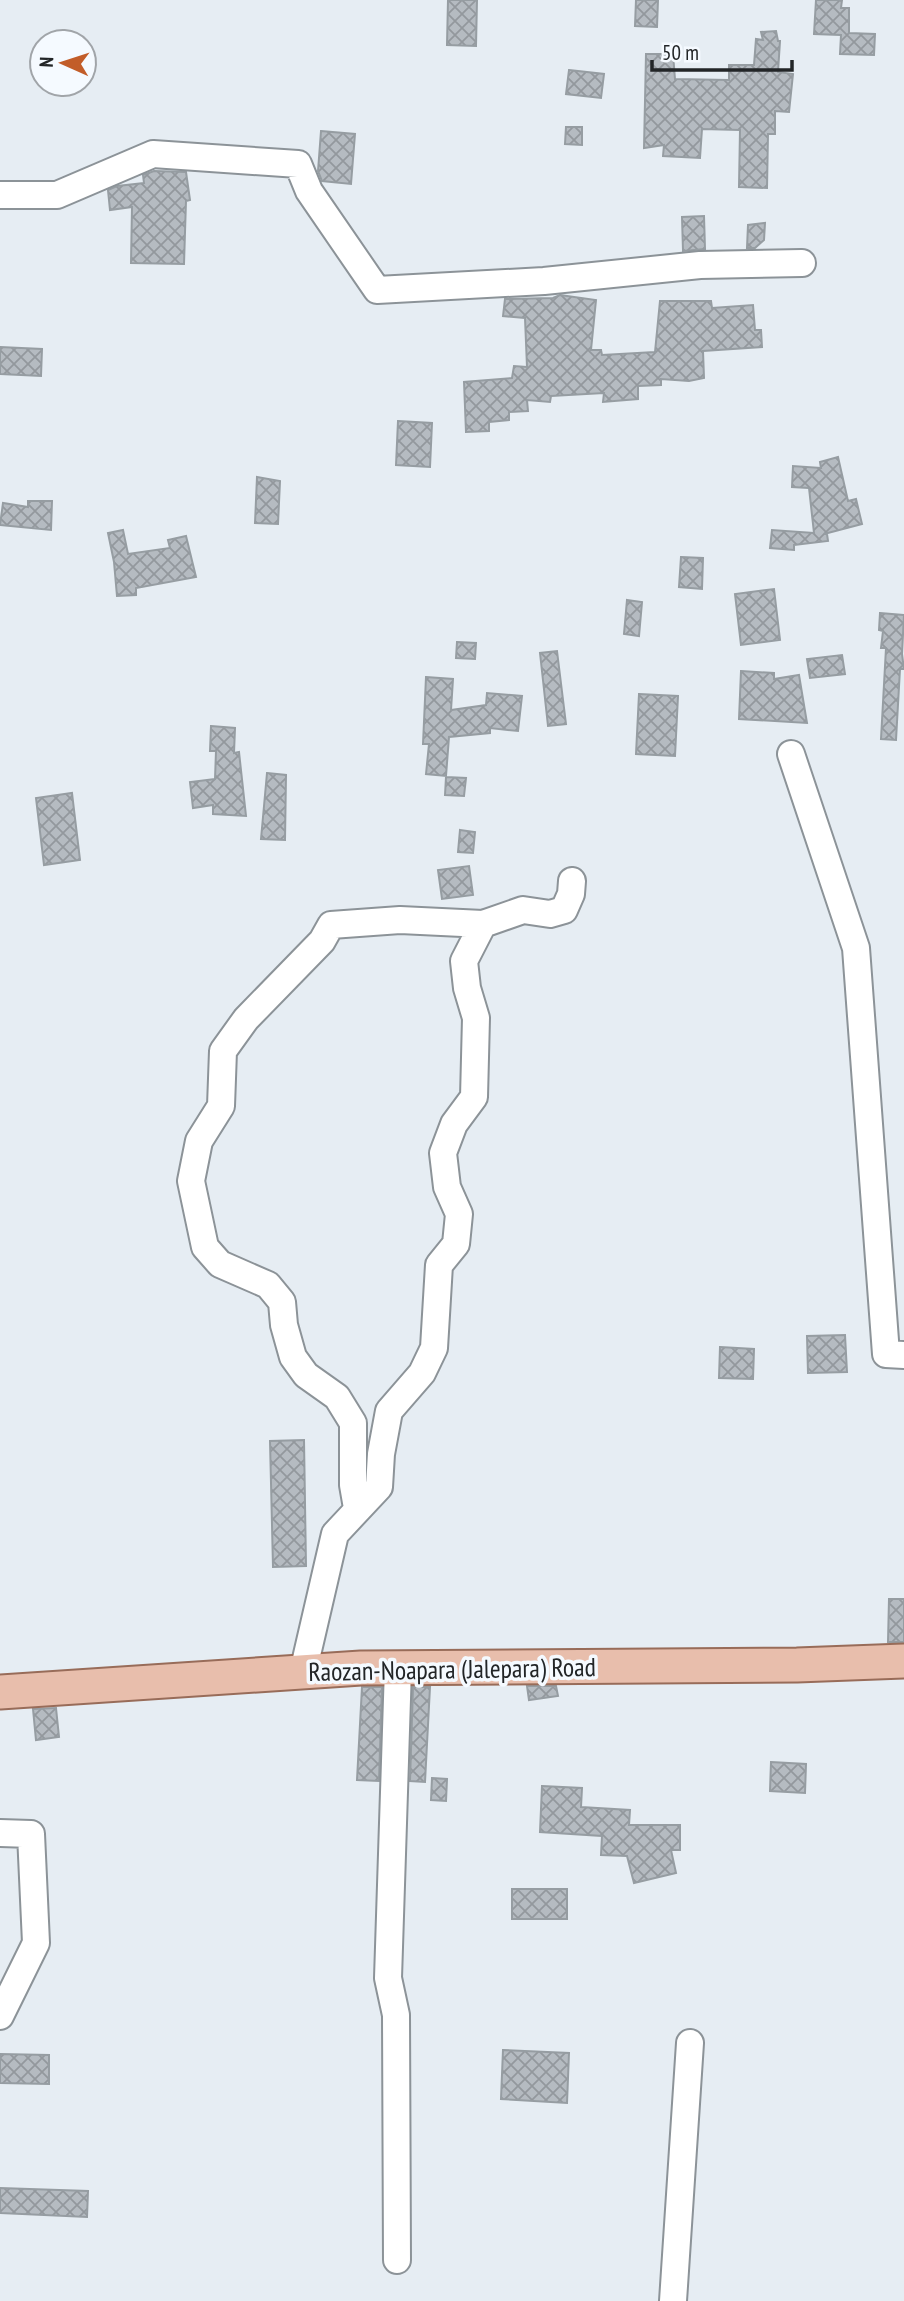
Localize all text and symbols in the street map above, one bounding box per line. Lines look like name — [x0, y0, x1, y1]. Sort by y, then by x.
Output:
north arrow — [28, 28, 98, 98]
scale bar — [652, 28, 792, 72]
text: 50 m — [662, 39, 699, 66]
text: N — [34, 56, 58, 68]
street label: Raozan-Noapara (Jalepara) Road — [308, 1650, 596, 1688]

